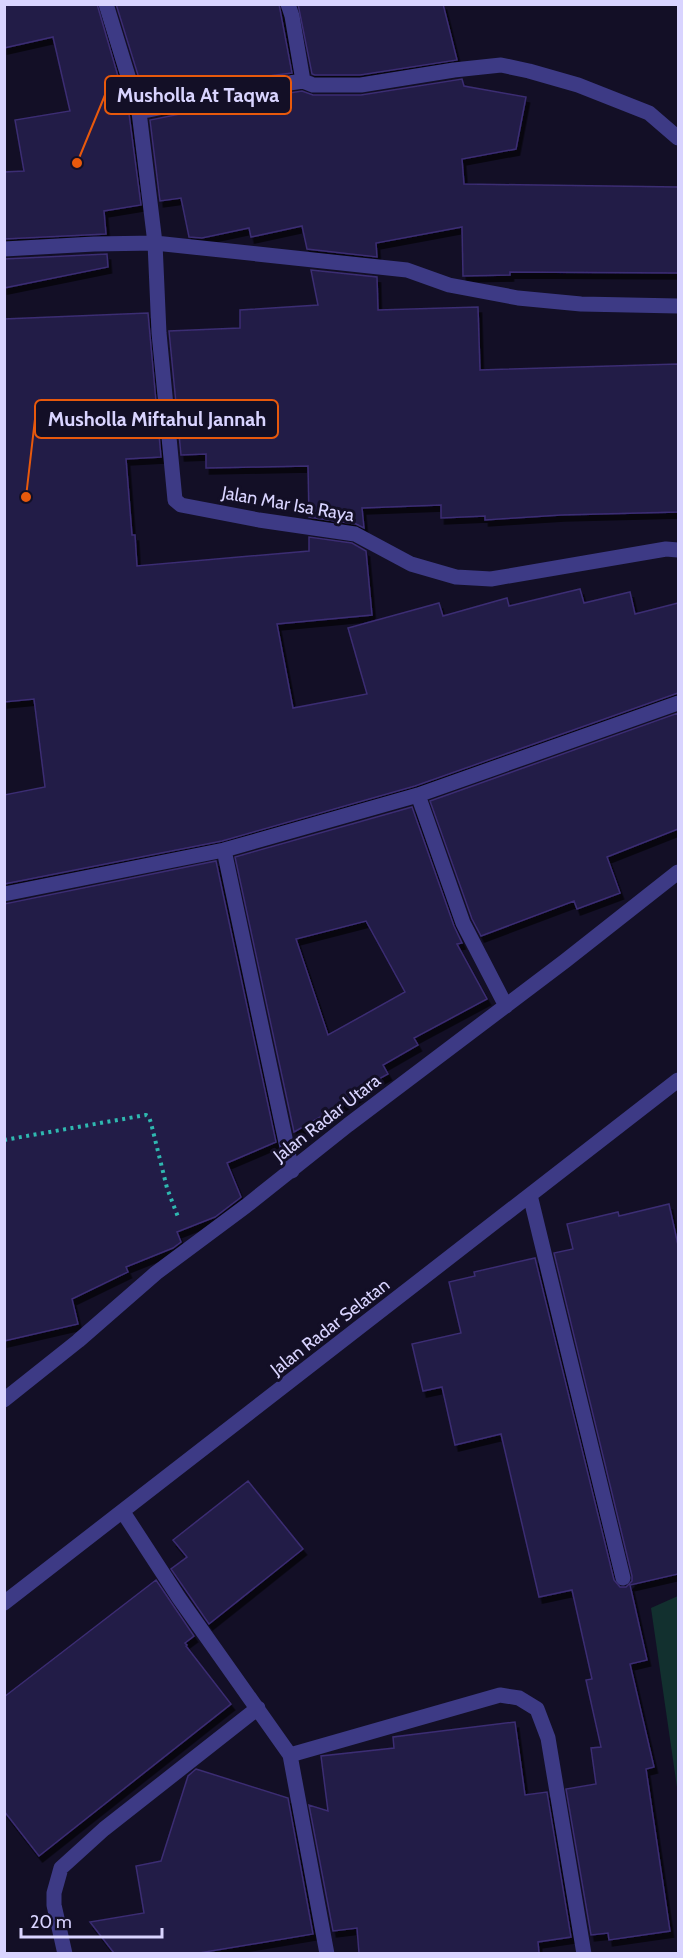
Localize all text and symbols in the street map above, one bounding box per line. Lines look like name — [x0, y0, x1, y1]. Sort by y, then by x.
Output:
callout: Musholla At Taqwa — [105, 76, 291, 114]
text: Musholla At Taqwa — [117, 83, 279, 107]
callout: Musholla Miftahul Jannah — [35, 400, 278, 438]
text: Musholla Miftahul Jannah — [48, 407, 266, 431]
street label: Jalan Mar Isa Raya — [219, 481, 356, 527]
street label: Jalan Radar Utara — [268, 1069, 385, 1167]
street label: Jalan Radar Selatan — [265, 1274, 394, 1381]
scale bar — [21, 1901, 162, 1939]
text: 20 m — [30, 1911, 72, 1933]

